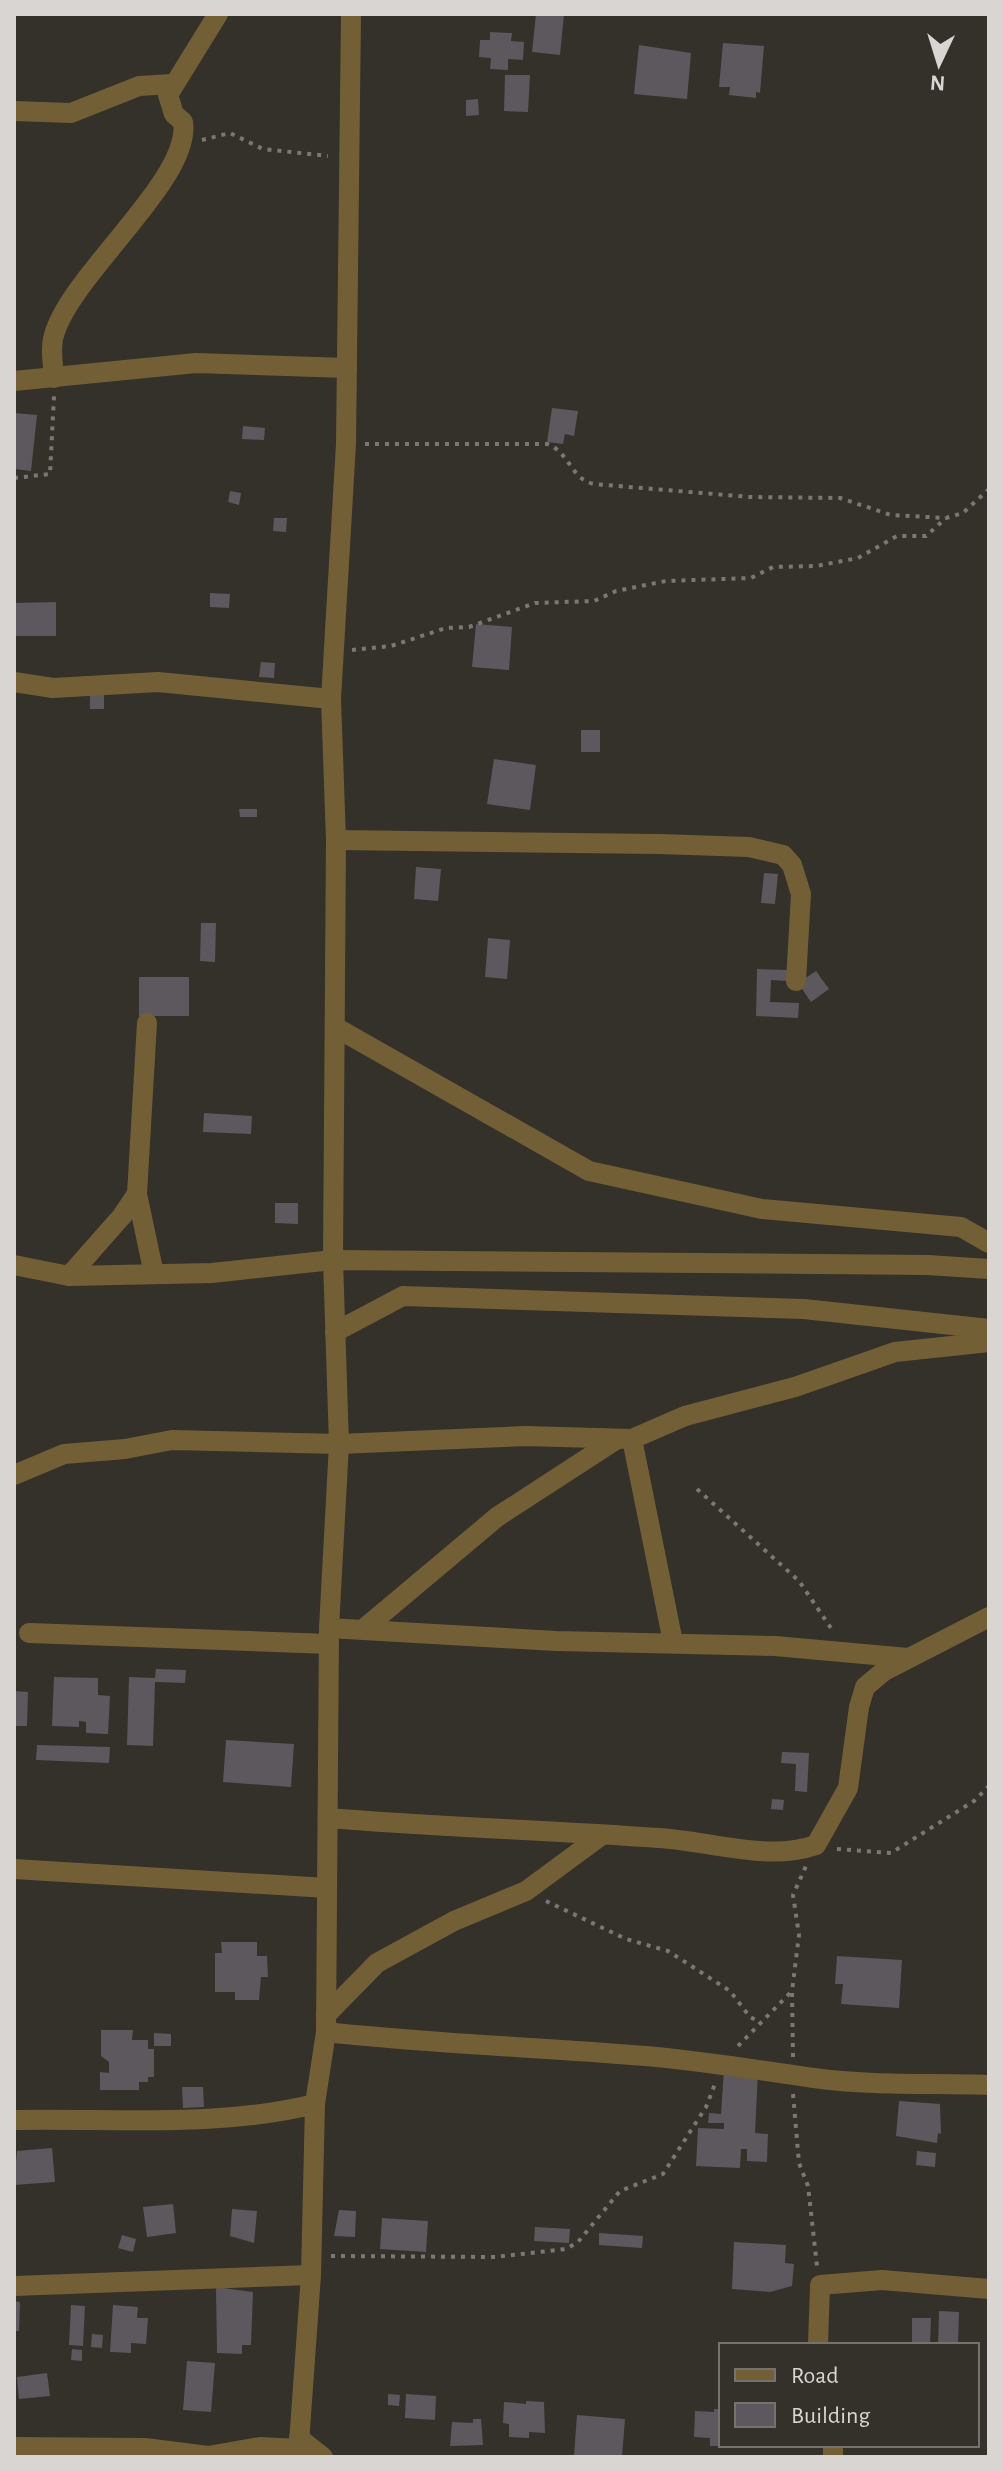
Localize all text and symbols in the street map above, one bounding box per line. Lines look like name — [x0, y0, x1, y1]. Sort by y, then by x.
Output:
north arrow — [899, 24, 979, 104]
text: N — [929, 71, 946, 94]
legend — [719, 2343, 979, 2447]
text: Road — [791, 2364, 839, 2388]
text: Building — [791, 2404, 870, 2428]

